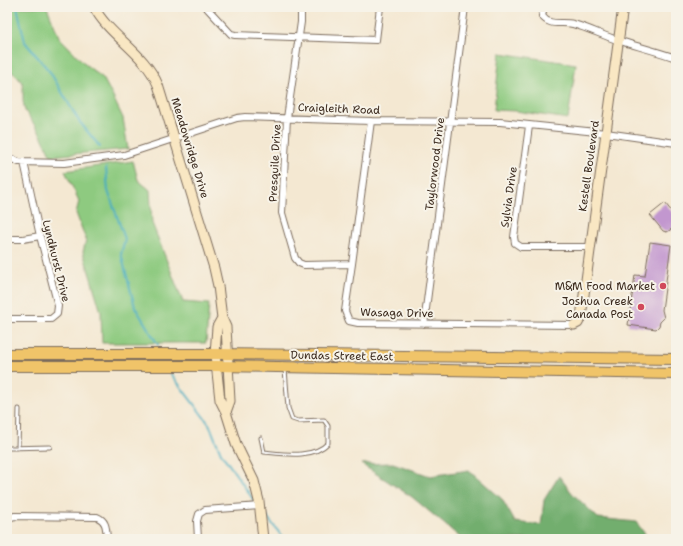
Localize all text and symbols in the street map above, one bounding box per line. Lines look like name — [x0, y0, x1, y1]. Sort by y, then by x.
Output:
street label: Meadowridge Drive — [168, 96, 212, 200]
street label: Craigleith Road — [298, 100, 380, 118]
street label: Taylorwood Drive — [422, 117, 448, 211]
street label: Kestell Boulevard — [575, 119, 603, 213]
street label: Presquile Drive — [265, 124, 285, 202]
street label: Sylvia Drive — [497, 165, 521, 229]
street label: Lyndhurst Drive — [39, 218, 73, 304]
place label: M&M Food Market — [555, 279, 655, 294]
marker: M&M Food Market — [658, 281, 668, 291]
place label: Joshua Creek Canada Post — [562, 294, 633, 322]
marker: Joshua Creek Canada Post — [636, 302, 646, 312]
street label: Wasaga Drive — [360, 305, 434, 321]
street label: Dundas Street East — [290, 348, 394, 364]

